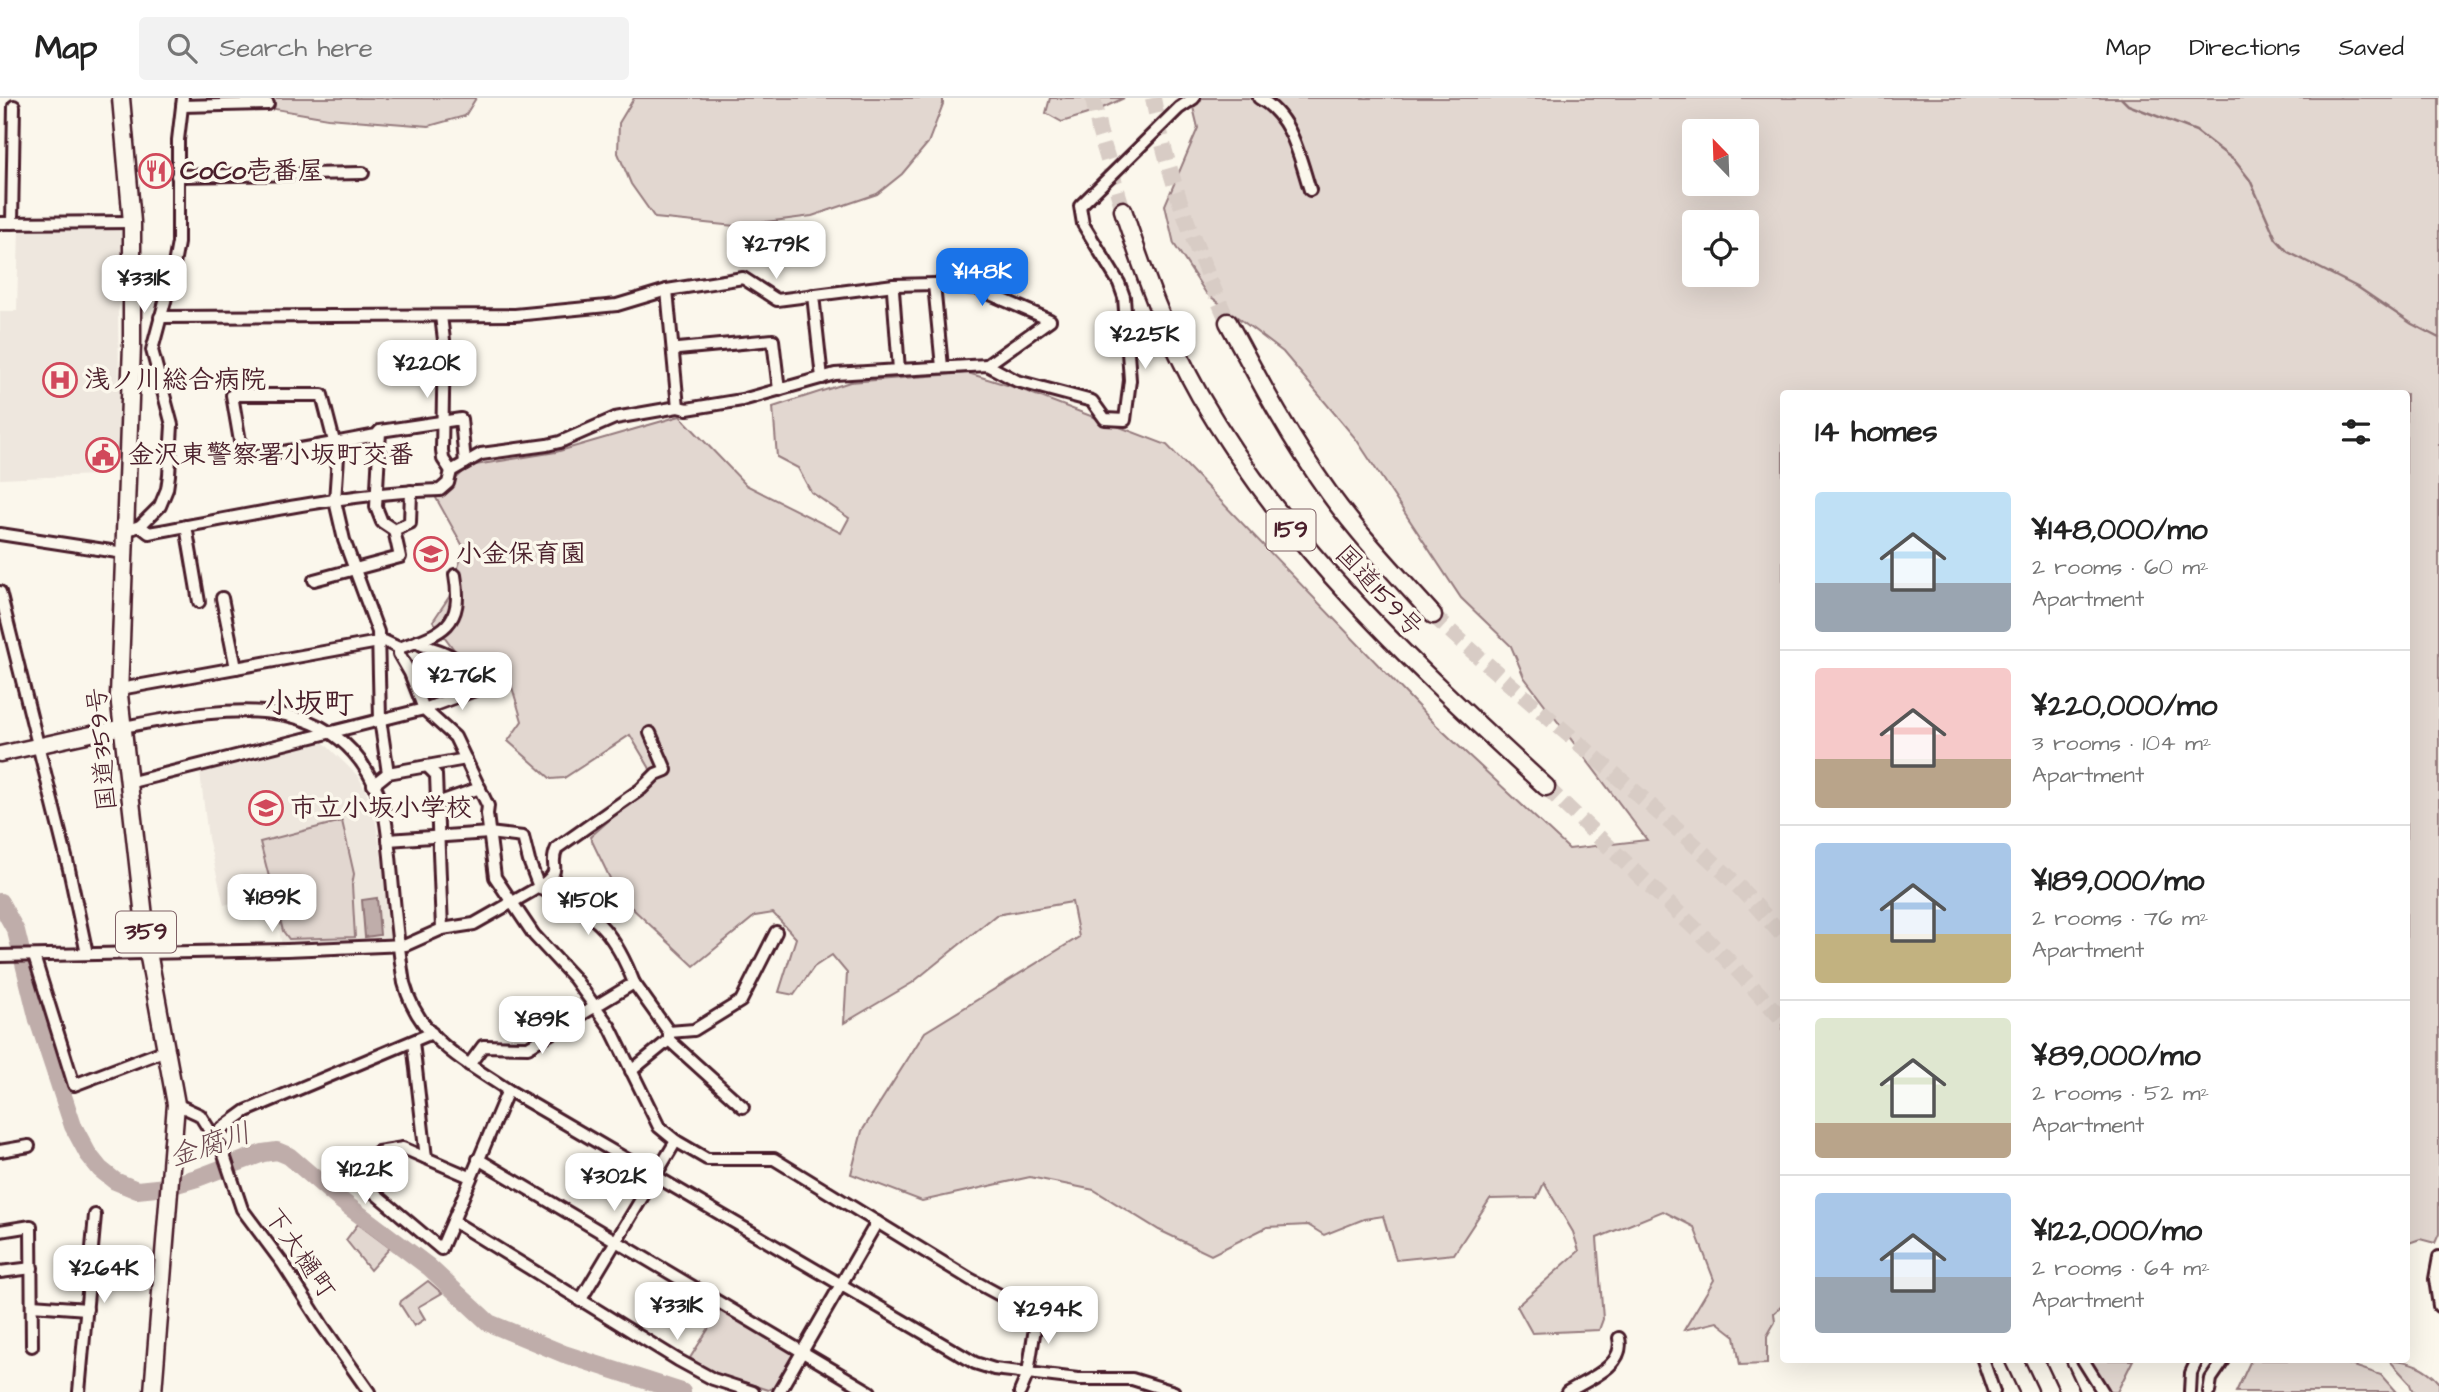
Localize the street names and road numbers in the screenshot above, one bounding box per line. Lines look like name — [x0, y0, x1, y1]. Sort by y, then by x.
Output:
road number: 159 — [1266, 510, 1316, 550]
street label: 国道159号 — [1327, 537, 1431, 645]
street label: 国道359号 — [79, 685, 125, 813]
road number: 359 — [116, 912, 176, 952]
street label: 下大樋町 — [255, 1200, 345, 1306]

